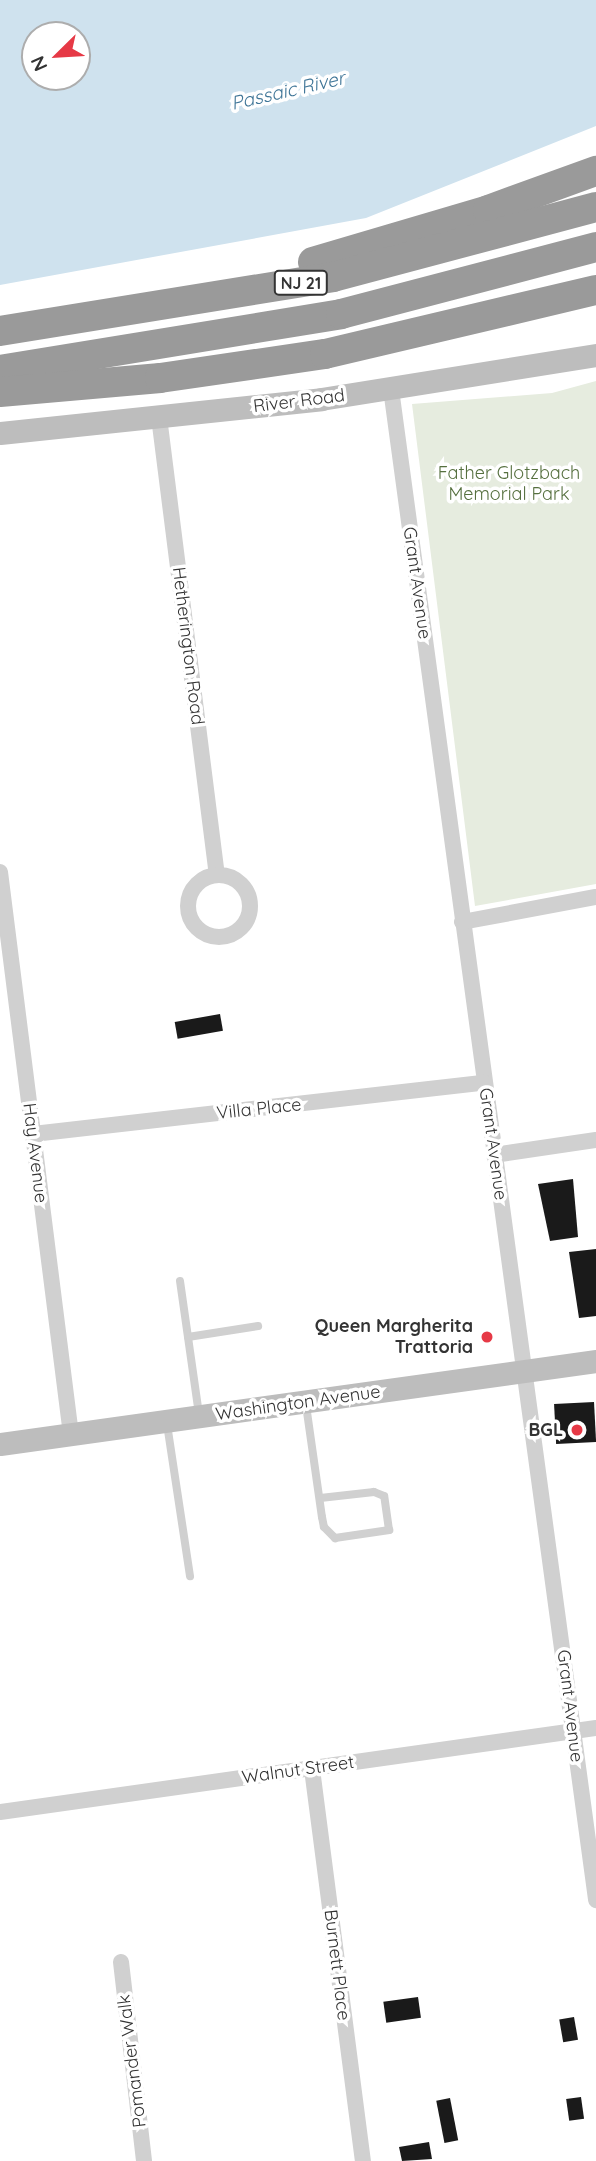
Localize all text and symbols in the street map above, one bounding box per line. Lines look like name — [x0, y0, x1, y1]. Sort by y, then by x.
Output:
north arrow — [21, 21, 91, 91]
text: N — [25, 52, 52, 75]
water label: Passaic River — [229, 67, 347, 115]
road number: NJ 21 — [273, 270, 329, 296]
street label: River Road — [252, 385, 346, 417]
park label: Father Glotzbach Memorial Park — [438, 463, 580, 505]
street label: Grant Avenue — [398, 525, 436, 641]
street label: Hetherington Road — [168, 566, 208, 726]
street label: Grant Avenue — [474, 1086, 512, 1202]
street label: Villa Place — [216, 1094, 302, 1124]
street label: Hay Avenue — [18, 1102, 52, 1204]
place label: Queen Margherita Trattoria — [315, 1316, 473, 1358]
marker: Queen Margherita Trattoria — [479, 1329, 495, 1345]
street label: Washington Avenue — [214, 1381, 382, 1425]
place label: BGL — [529, 1419, 563, 1441]
marker: BGL — [569, 1422, 585, 1438]
street label: Grant Avenue — [552, 1649, 588, 1763]
street label: Walnut Street — [240, 1751, 356, 1789]
street label: Burnett Place — [319, 1908, 355, 2022]
street label: Pomander Walk — [113, 1993, 151, 2129]

